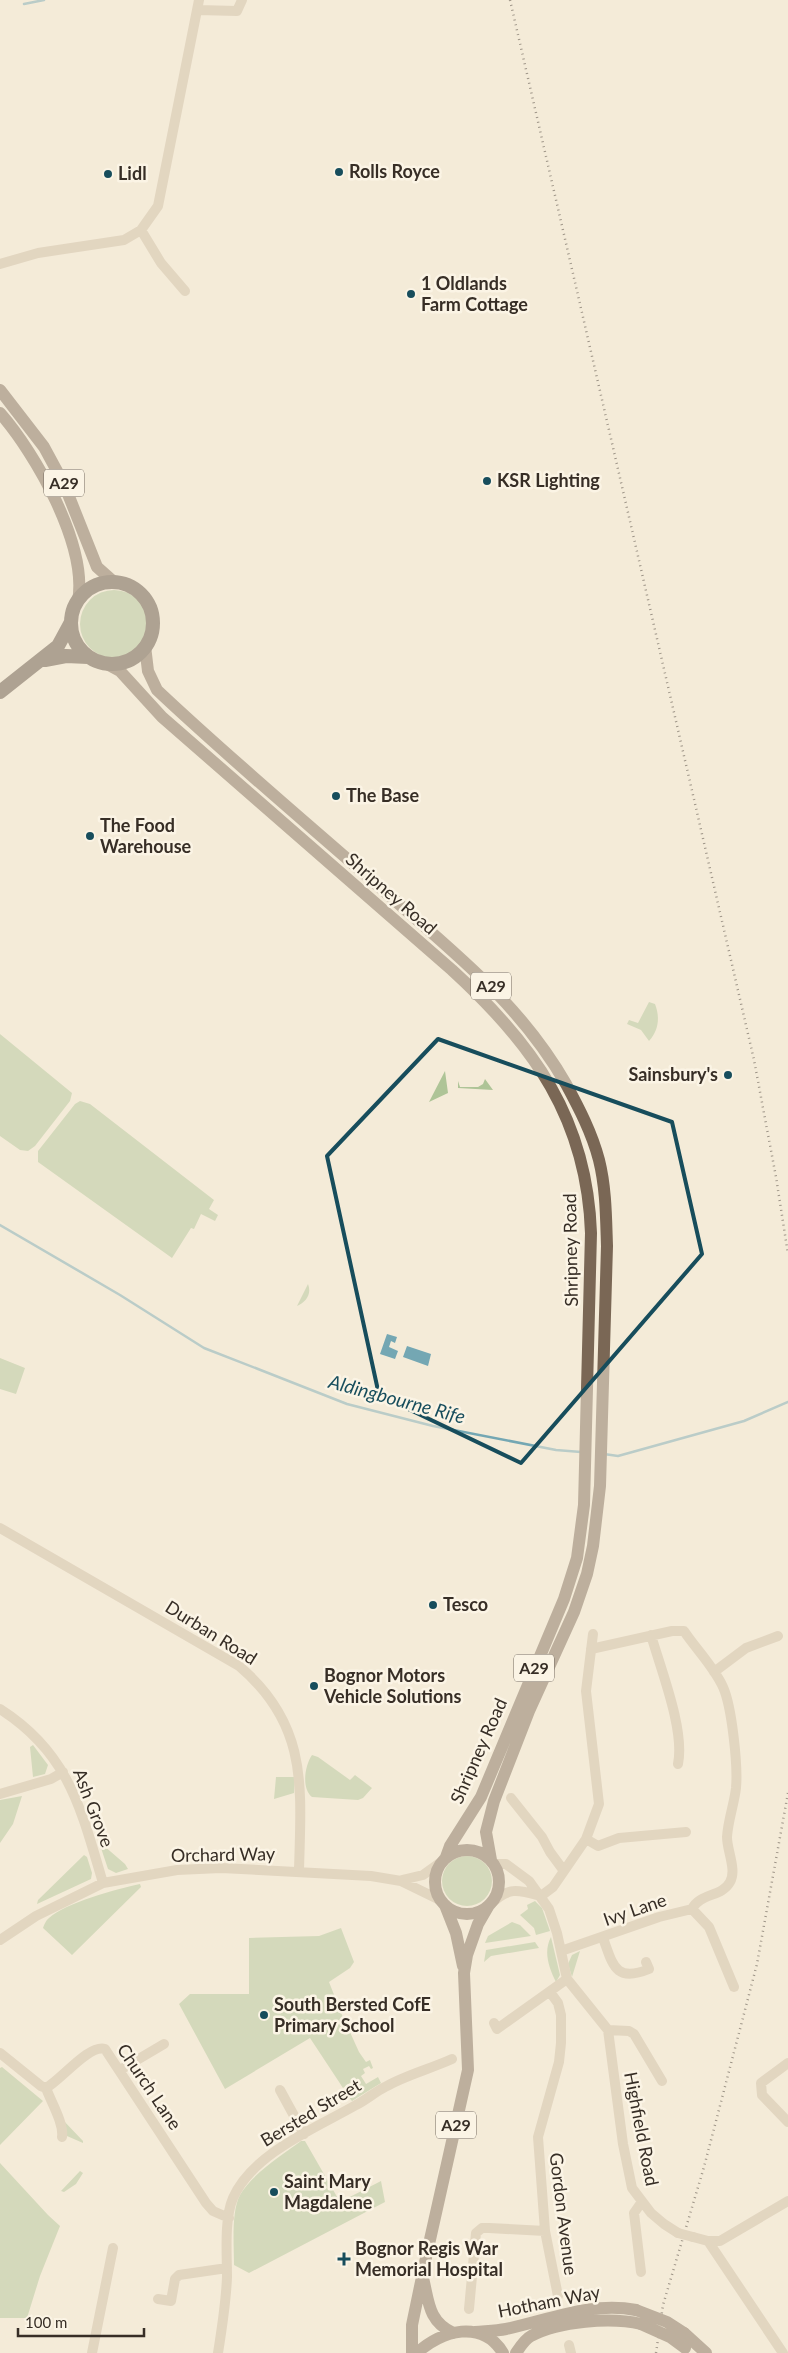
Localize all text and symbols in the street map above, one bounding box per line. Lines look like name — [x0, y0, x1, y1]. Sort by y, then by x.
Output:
place label: Rolls Royce — [349, 160, 440, 182]
place label: Lidl — [118, 162, 147, 184]
marker: Rolls Royce — [333, 166, 345, 178]
marker: Lidl — [102, 168, 114, 180]
place label: 1 Oldlands Farm Cottage — [421, 272, 528, 315]
marker: 1 Oldlands Farm Cottage — [405, 288, 417, 300]
road number: A29 — [44, 469, 84, 496]
place label: KSR Lighting — [497, 469, 600, 491]
marker: KSR Lighting — [481, 475, 493, 487]
place label: The Base — [346, 784, 420, 806]
marker: The Base — [330, 790, 342, 802]
place label: The Food Warehouse — [100, 814, 192, 857]
marker: The Food Warehouse — [84, 830, 96, 842]
street label: Shripney Road — [342, 848, 442, 939]
road number: A29 — [471, 972, 511, 999]
place label: Sainsbury's — [628, 1063, 718, 1085]
marker: Sainsbury's — [722, 1069, 734, 1081]
street label: Shripney Road — [558, 1193, 582, 1307]
water label: Aldingbourne Rife — [325, 1369, 468, 1428]
place label: Tesco — [443, 1593, 488, 1615]
street label: Durban Road — [162, 1595, 261, 1669]
marker: Tesco — [427, 1599, 439, 1611]
road number: A29 — [514, 1655, 554, 1682]
place label: Bognor Motors Vehicle Solutions — [323, 1664, 461, 1707]
marker: Bognor Motors Vehicle Solutions — [308, 1680, 320, 1692]
street label: Shripney Road — [445, 1694, 511, 1807]
street label: Ash Grove — [69, 1765, 119, 1850]
street label: Orchard Way — [171, 1842, 276, 1866]
street label: Ivy Lane — [600, 1888, 669, 1930]
place label: South Bersted CofE Primary School — [274, 1993, 431, 2036]
marker: South Bersted CofE Primary School — [258, 2009, 270, 2021]
street label: Church Lane — [113, 2039, 187, 2134]
street label: Highfield Road — [620, 2070, 664, 2188]
street label: Bersted Street — [256, 2073, 365, 2151]
road number: A29 — [436, 2112, 476, 2138]
street label: Gordon Avenue — [546, 2151, 582, 2276]
place label: Saint Mary Magdalene — [284, 2170, 373, 2213]
marker: Saint Mary Magdalene — [268, 2186, 280, 2198]
place label: Bognor Regis War Memorial Hospital — [355, 2237, 503, 2280]
marker: Bognor Regis War Memorial Hospital — [337, 2252, 351, 2266]
street label: Hotham Way — [496, 2280, 603, 2322]
scale bar — [18, 2306, 144, 2338]
text: 100 m — [25, 2313, 67, 2331]

